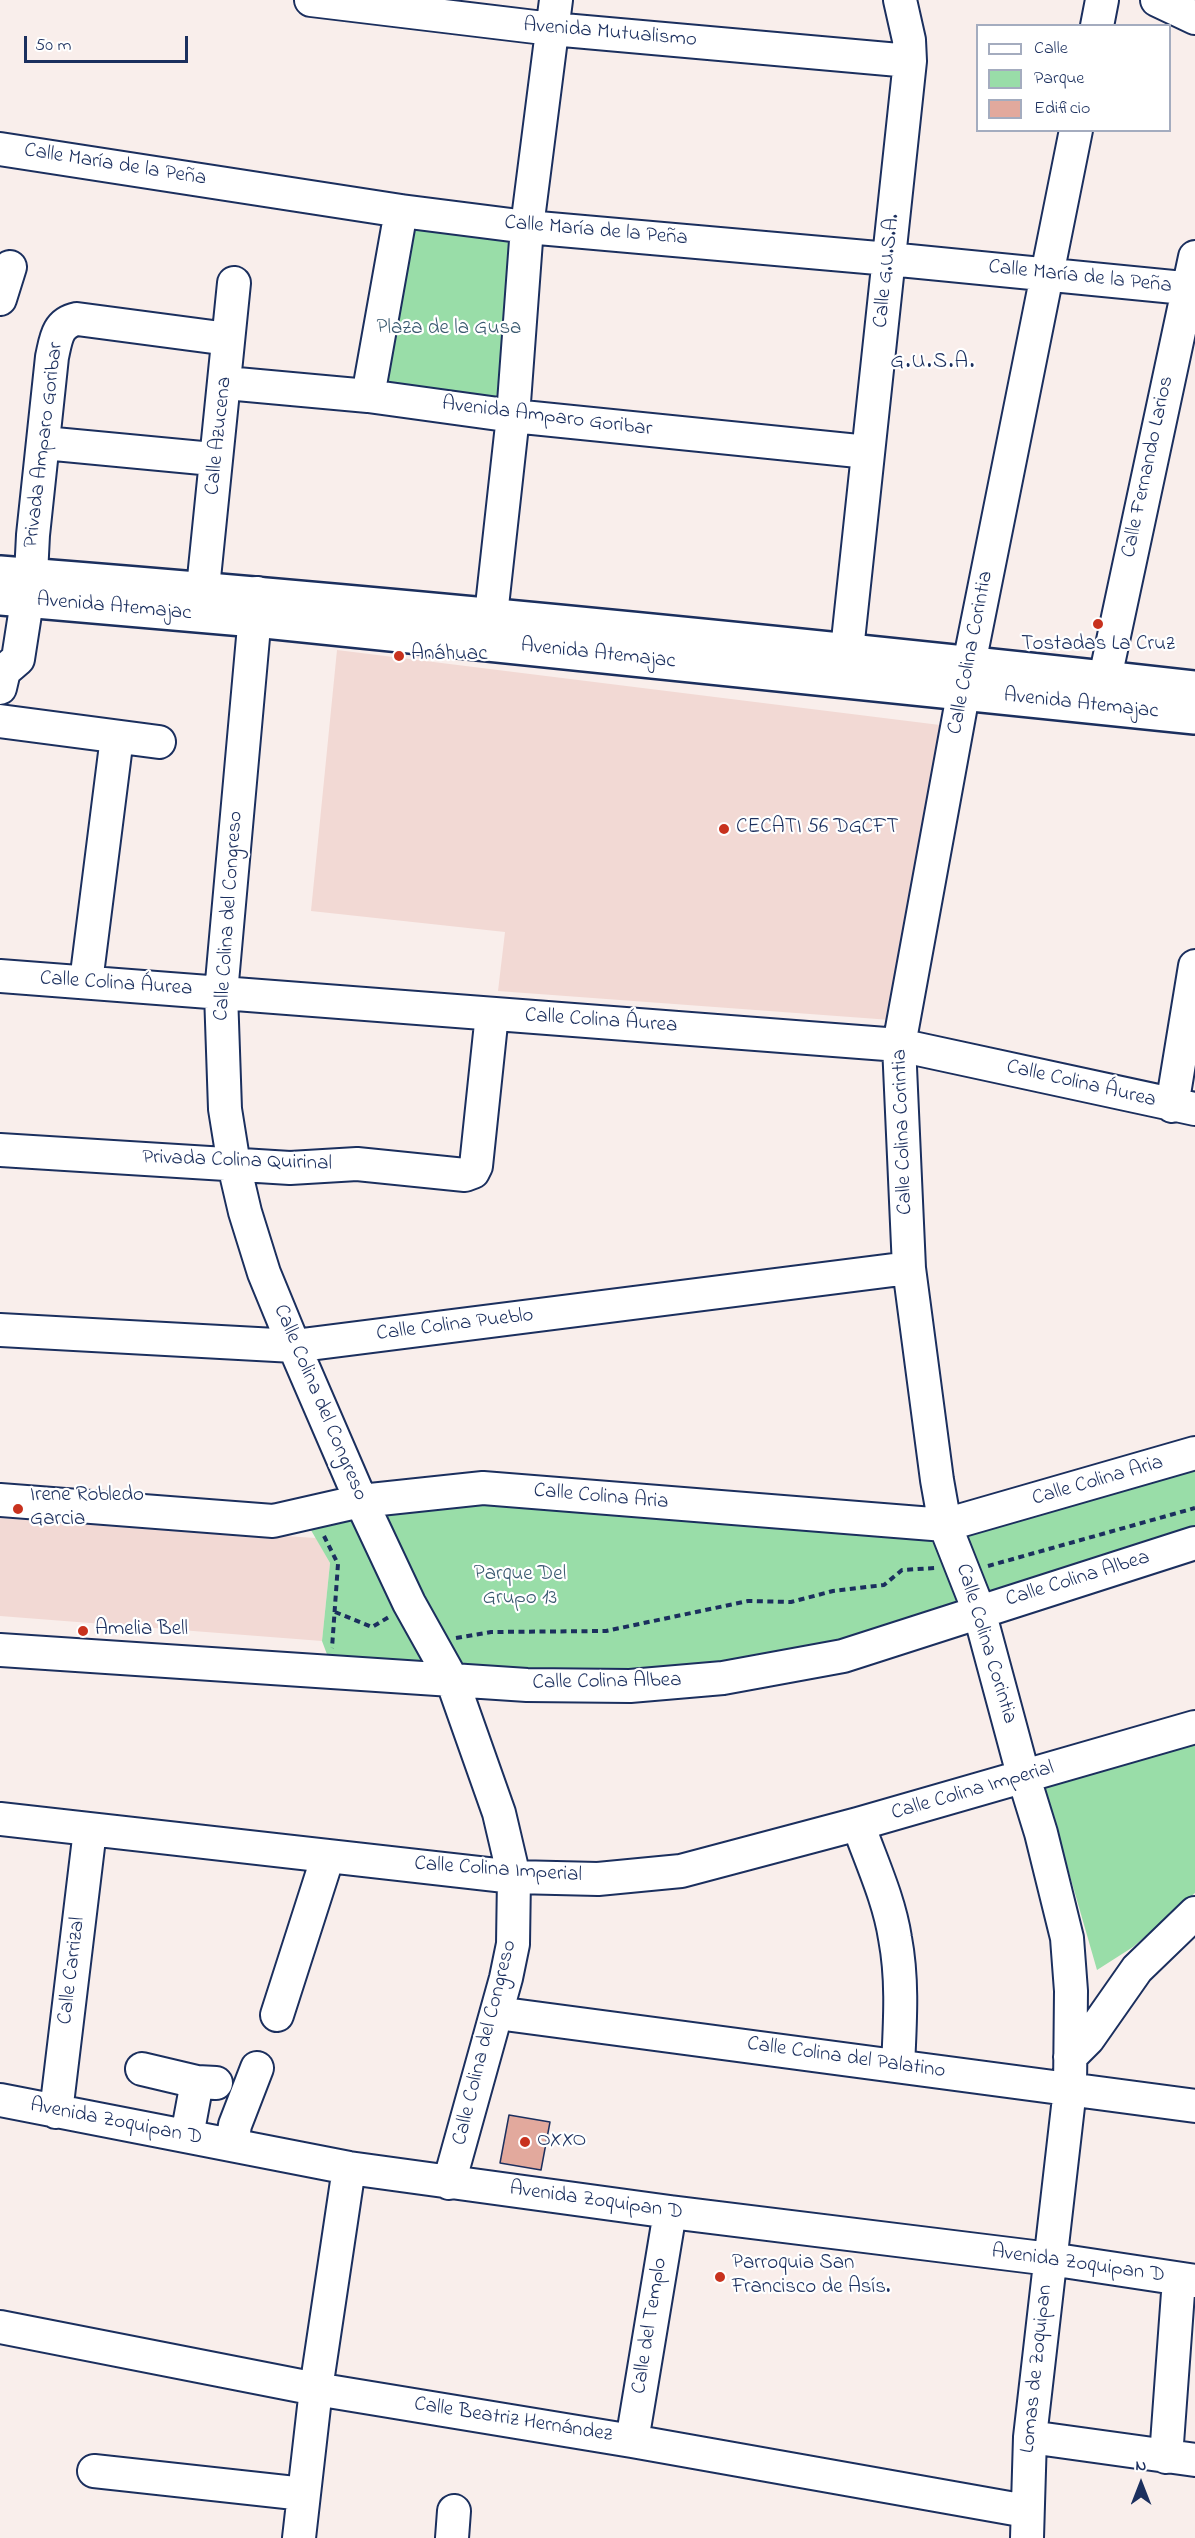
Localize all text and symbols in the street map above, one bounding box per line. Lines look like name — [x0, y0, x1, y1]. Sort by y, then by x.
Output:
street label: Avenida Mutualismo — [522, 14, 698, 54]
scale bar — [27, 24, 190, 62]
legend — [976, 24, 1171, 132]
text: 50 m — [35, 33, 72, 59]
text: Calle — [1034, 36, 1068, 62]
text: Parque — [1034, 66, 1084, 92]
text: Edificio — [1034, 96, 1090, 122]
street label: Calle María de la Peña — [22, 139, 208, 193]
street label: Calle María de la Peña — [503, 211, 689, 253]
street label: Calle G.U.S.A. — [869, 213, 907, 329]
street label: Calle María de la Peña — [987, 256, 1173, 300]
park label: Plaza de la Gusa — [377, 317, 521, 343]
street label: Privada Amparo Goribar — [20, 341, 70, 549]
district label: G.U.S.A. — [890, 350, 976, 376]
street label: Calle Fernando Larios — [1117, 374, 1181, 560]
street label: Calle Azucena — [201, 376, 239, 496]
street label: Avenida Amparo Goribar — [440, 393, 654, 443]
street label: Calle Colina Corintia — [944, 569, 1000, 737]
street label: Avenida Atemajac — [35, 589, 193, 627]
marker: Tostadas La Cruz — [1091, 617, 1105, 631]
place label: Tostadas La Cruz — [1021, 633, 1175, 659]
street label: Avenida Atemajac — [519, 634, 677, 676]
place label: Anáhuac — [411, 643, 488, 669]
marker: Anáhuac — [392, 649, 406, 663]
street label: Avenida Atemajac — [1002, 684, 1160, 726]
street label: Calle Colina del Congreso — [210, 810, 250, 1022]
place label: CECATI 56 DGCFT — [736, 816, 899, 842]
marker: CECATI 56 DGCFT — [717, 822, 731, 836]
street label: Calle Colina Áurea — [39, 967, 193, 1003]
street label: Calle Colina Áurea — [524, 1004, 678, 1040]
street label: Calle Colina Corintia — [889, 1049, 919, 1215]
street label: Calle Colina Áurea — [1004, 1056, 1158, 1114]
street label: Privada Colina Quirinal — [142, 1146, 332, 1178]
street label: Calle Colina del Congreso — [266, 1301, 372, 1505]
street label: Calle Colina Pueblo — [375, 1304, 535, 1348]
street label: Calle Colina Aria — [1030, 1451, 1166, 1513]
street label: Calle Colina Aria — [533, 1480, 669, 1516]
place label: Irene Robledo Garcia — [30, 1484, 144, 1534]
marker: Irene Robledo Garcia — [11, 1502, 25, 1516]
street label: Calle Colina Albea — [1003, 1546, 1153, 1614]
street label: Calle Colina Corintia — [949, 1561, 1021, 1727]
park label: Parque Del Grupo 13 — [474, 1563, 566, 1613]
place label: Amelia Bell — [95, 1618, 188, 1644]
marker: Amelia Bell — [76, 1624, 90, 1638]
street label: Calle Colina Albea — [532, 1669, 682, 1697]
street label: Calle Colina Imperial — [889, 1757, 1057, 1827]
street label: Calle Colina Imperial — [413, 1853, 583, 1889]
street label: Calle Carrizal — [54, 1916, 92, 2026]
street label: Calle Colina del Congreso — [448, 1938, 524, 2148]
street label: Calle Colina del Palatino — [745, 2033, 947, 2085]
street label: Avenida Zoquipan D — [28, 2094, 204, 2152]
place label: OXXO — [537, 2129, 586, 2155]
marker: OXXO — [518, 2135, 532, 2149]
street label: Avenida Zoquipan D — [508, 2177, 684, 2227]
street label: Avenida Zoquipan D — [990, 2240, 1166, 2290]
place label: Parroquia San Francisco de Asís. — [732, 2252, 890, 2302]
street label: Calle del Templo — [628, 2256, 674, 2396]
marker: Parroquia San Francisco de Asís. — [713, 2270, 727, 2284]
street label: Lomas de Zoquipan — [1017, 2284, 1059, 2454]
street label: Calle Beatriz Hernández — [412, 2393, 614, 2449]
north arrow — [1111, 2454, 1171, 2514]
text: N — [1136, 2454, 1146, 2478]

